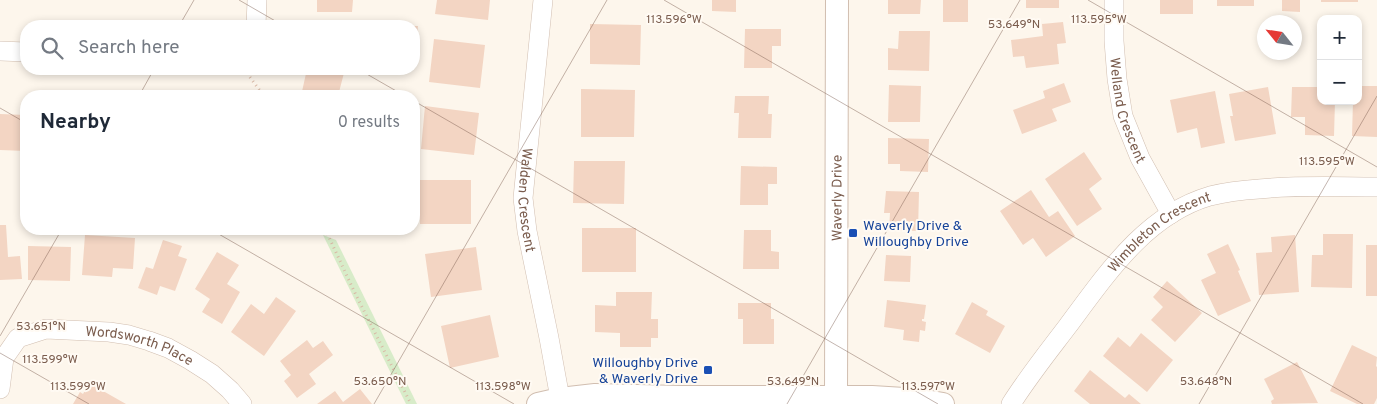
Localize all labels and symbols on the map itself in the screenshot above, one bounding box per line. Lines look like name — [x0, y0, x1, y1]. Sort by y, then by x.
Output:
text: 113.596°W — [646, 12, 702, 28]
text: 113.595°W — [1071, 12, 1127, 28]
north arrow — [1257, 15, 1302, 60]
text: 53.649°N — [988, 17, 1040, 33]
street label: Welland Crescent — [1105, 57, 1148, 167]
street label: Walden Crescent — [513, 147, 538, 254]
text: 113.595°W — [1299, 154, 1355, 170]
street label: Waverly Drive — [829, 155, 847, 241]
street label: Wimbleton Crescent — [1105, 189, 1213, 276]
place label: Waverly Drive & Willoughby Drive — [863, 218, 969, 251]
marker: Waverly Drive & Willoughby Drive — [847, 227, 859, 239]
text: 53.651°N — [16, 319, 66, 335]
street label: Wordsworth Place — [85, 324, 196, 370]
text: 113.599°W — [22, 352, 78, 368]
place label: Willoughby Drive & Waverly Drive — [592, 355, 698, 388]
marker: Willoughby Drive & Waverly Drive — [702, 364, 714, 376]
text: 53.650°N — [353, 374, 407, 390]
text: 53.649°N — [767, 374, 819, 390]
text: 53.648°N — [1180, 374, 1232, 390]
text: 113.599°W — [50, 379, 106, 395]
text: 113.598°W — [475, 379, 531, 395]
text: 113.597°W — [901, 379, 955, 395]

